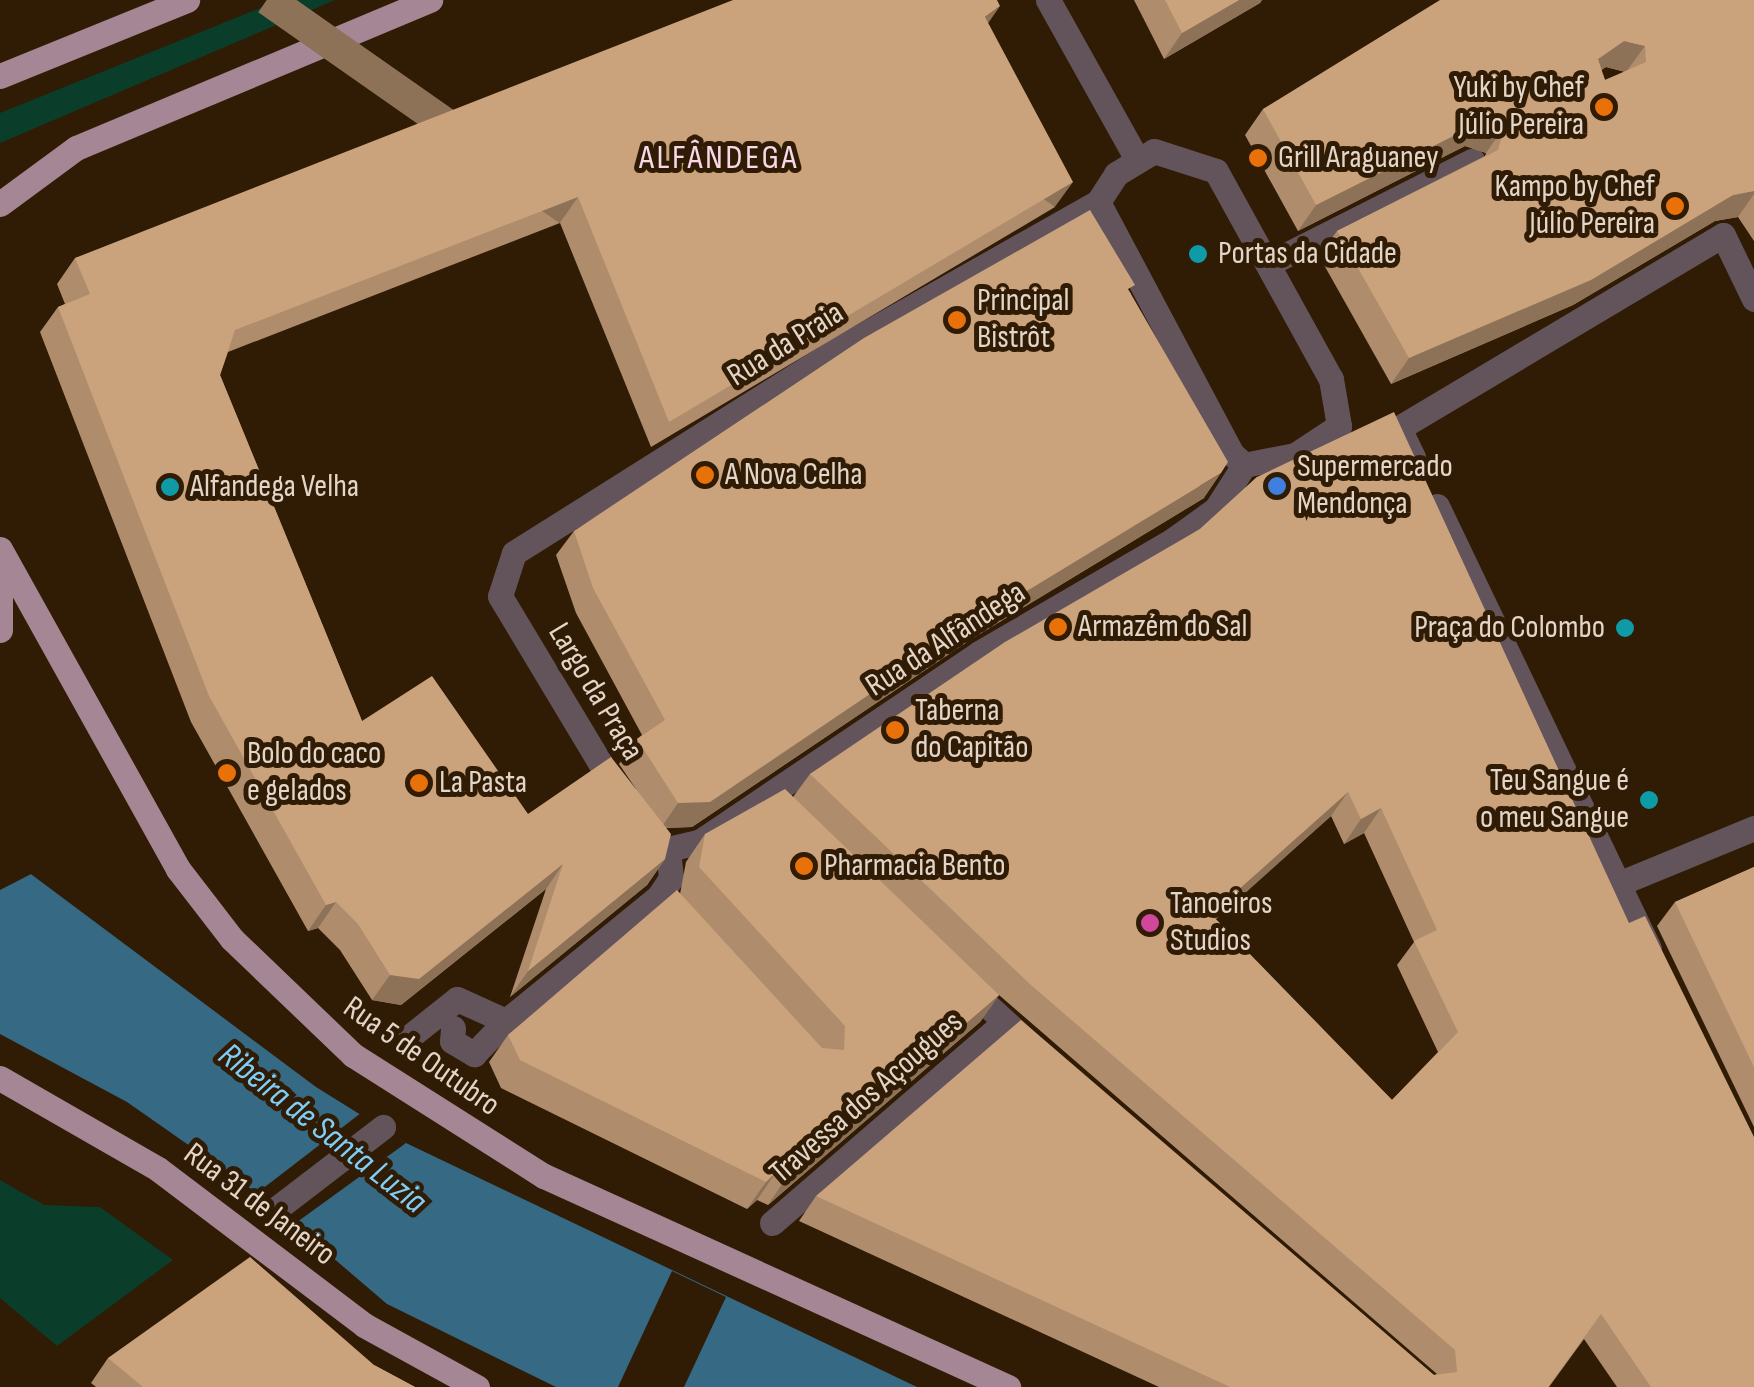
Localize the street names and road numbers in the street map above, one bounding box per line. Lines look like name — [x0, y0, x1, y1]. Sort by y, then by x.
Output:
street label: Rua da Praia — [721, 295, 851, 395]
street label: Rua da Alfândega — [859, 574, 1033, 706]
street label: Largo da Praça — [539, 616, 651, 768]
street label: Rua 5 de Outubro — [335, 989, 507, 1125]
street label: Travessa dos Açougues — [763, 1004, 971, 1192]
street label: Rua 31 de Janeiro — [176, 1136, 342, 1274]

